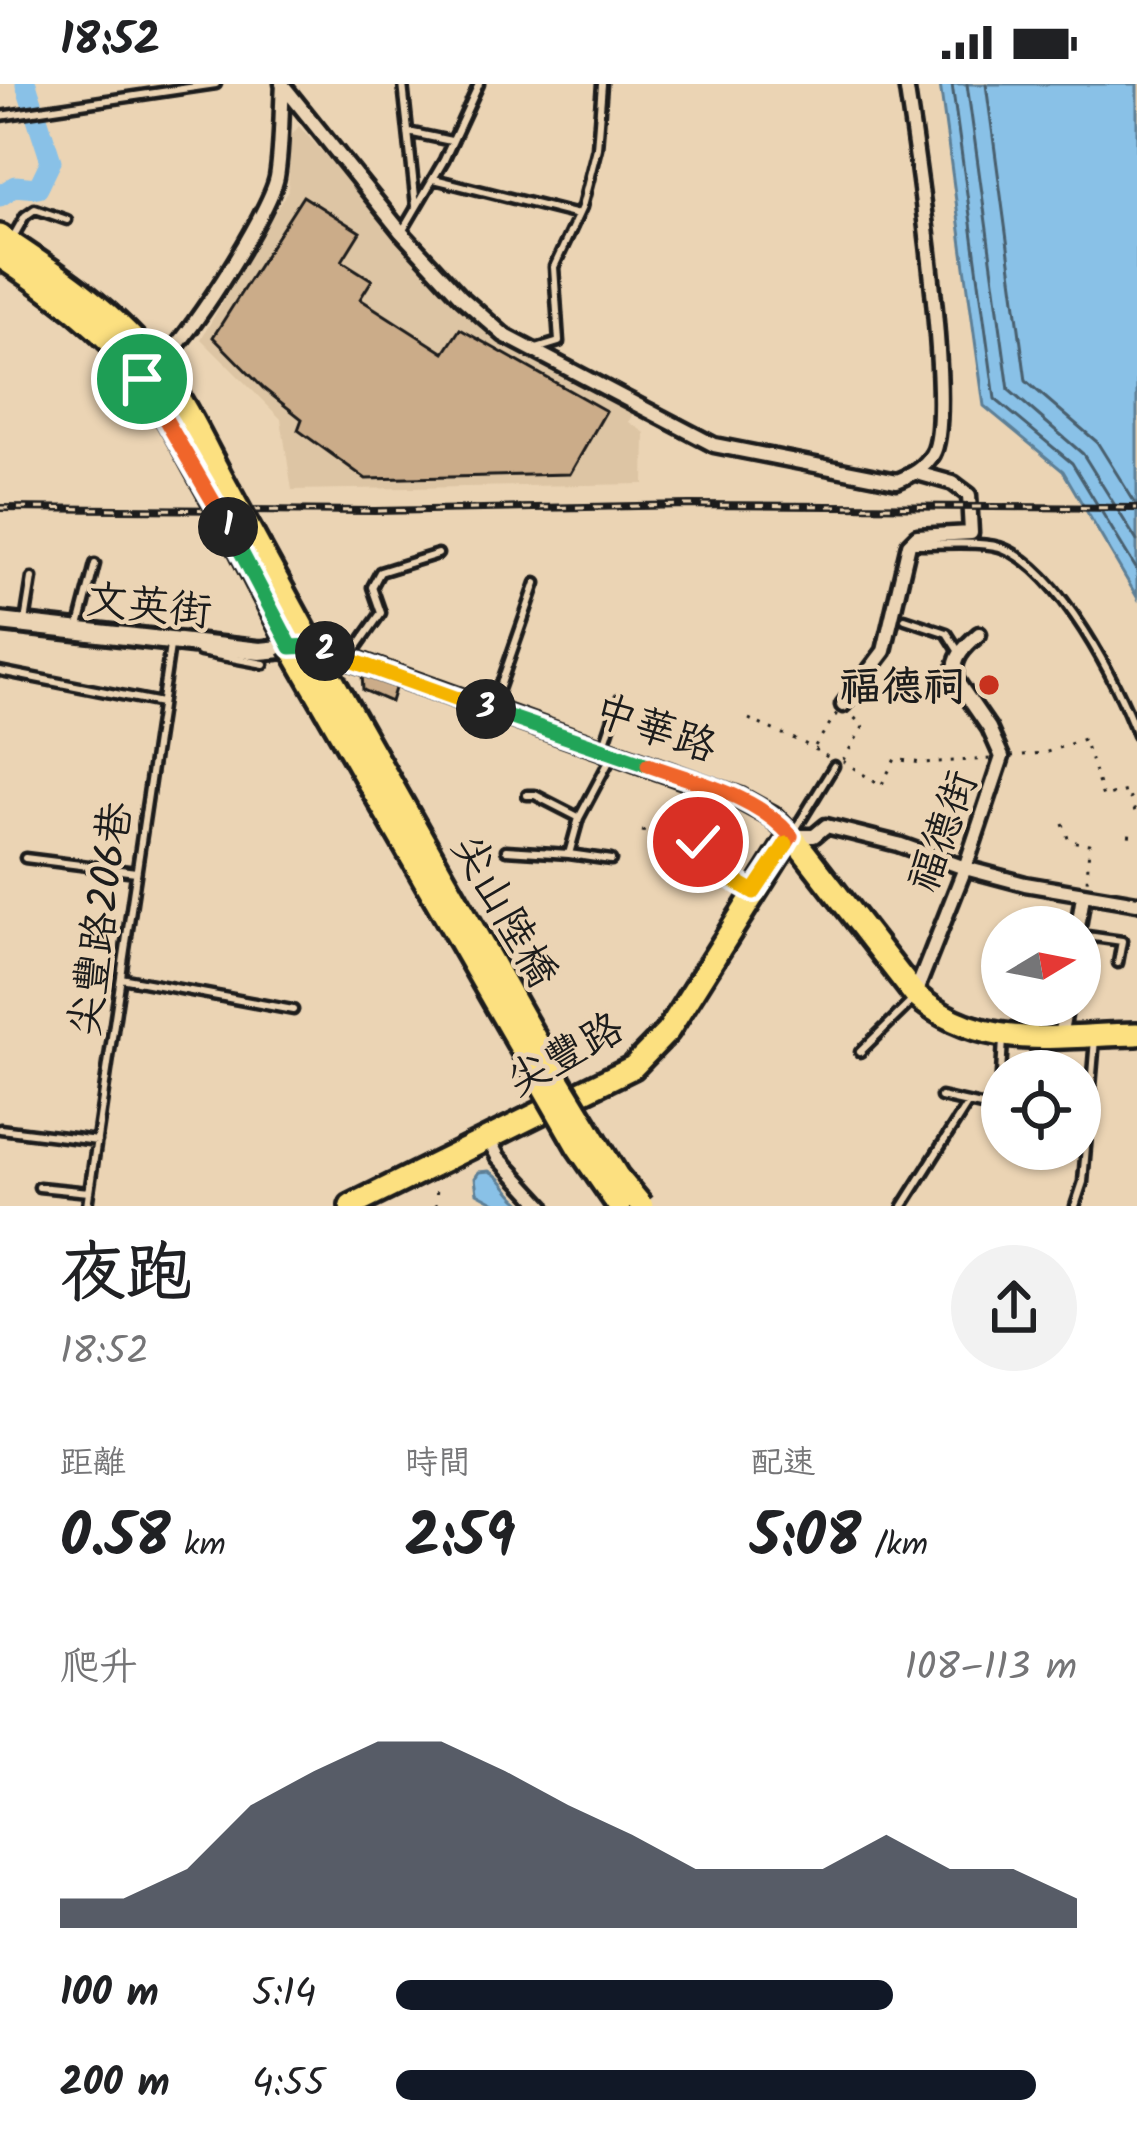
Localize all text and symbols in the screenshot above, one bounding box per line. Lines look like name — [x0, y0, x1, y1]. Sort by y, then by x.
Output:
text: 18:52 — [60, 6, 160, 78]
pin — [91, 328, 193, 430]
icon: arrive — [109, 346, 175, 412]
pin: 1 — [198, 497, 258, 557]
text: 1 — [223, 500, 233, 553]
street label: 文英街 — [82, 568, 215, 647]
pin: 2 — [295, 621, 355, 681]
text: 2 — [315, 624, 335, 677]
place label: 福德祠 — [839, 655, 965, 722]
marker: 福德祠 — [976, 672, 1002, 698]
street label: 中華路 — [584, 678, 725, 782]
pin: 3 — [456, 679, 516, 739]
text: 3 — [477, 682, 495, 735]
street label: 福德街 — [891, 762, 997, 903]
pin — [647, 791, 749, 893]
street label: 尖豐路206巷 — [53, 798, 152, 1041]
icon: check — [665, 809, 731, 875]
street label: 尖山陸橋 — [432, 822, 574, 1001]
north arrow — [981, 906, 1101, 1026]
map controls — [981, 906, 1101, 1170]
street label: 尖豐路 — [494, 996, 637, 1116]
button: locate — [981, 1050, 1101, 1170]
text: 夜跑 — [60, 1224, 192, 1329]
button: share — [951, 1245, 1077, 1371]
text: 18:52 — [60, 1322, 149, 1384]
text: 距離 — [60, 1438, 126, 1491]
text: 時間 — [405, 1438, 471, 1491]
text: 配速 — [750, 1438, 816, 1491]
text: 0.58 — [60, 1491, 171, 1587]
text: 2:59 — [405, 1491, 515, 1587]
text: 5:08 — [750, 1491, 861, 1587]
text: km — [171, 1520, 226, 1573]
text: /km — [861, 1520, 928, 1573]
text: 爬升 — [60, 1638, 138, 1700]
text: 108–113 m — [905, 1638, 1077, 1700]
text: 100 m — [60, 1964, 159, 2026]
text: 5:14 — [252, 1964, 316, 2026]
text: 200 m — [60, 2054, 170, 2116]
text: 4:55 — [252, 2054, 325, 2116]

